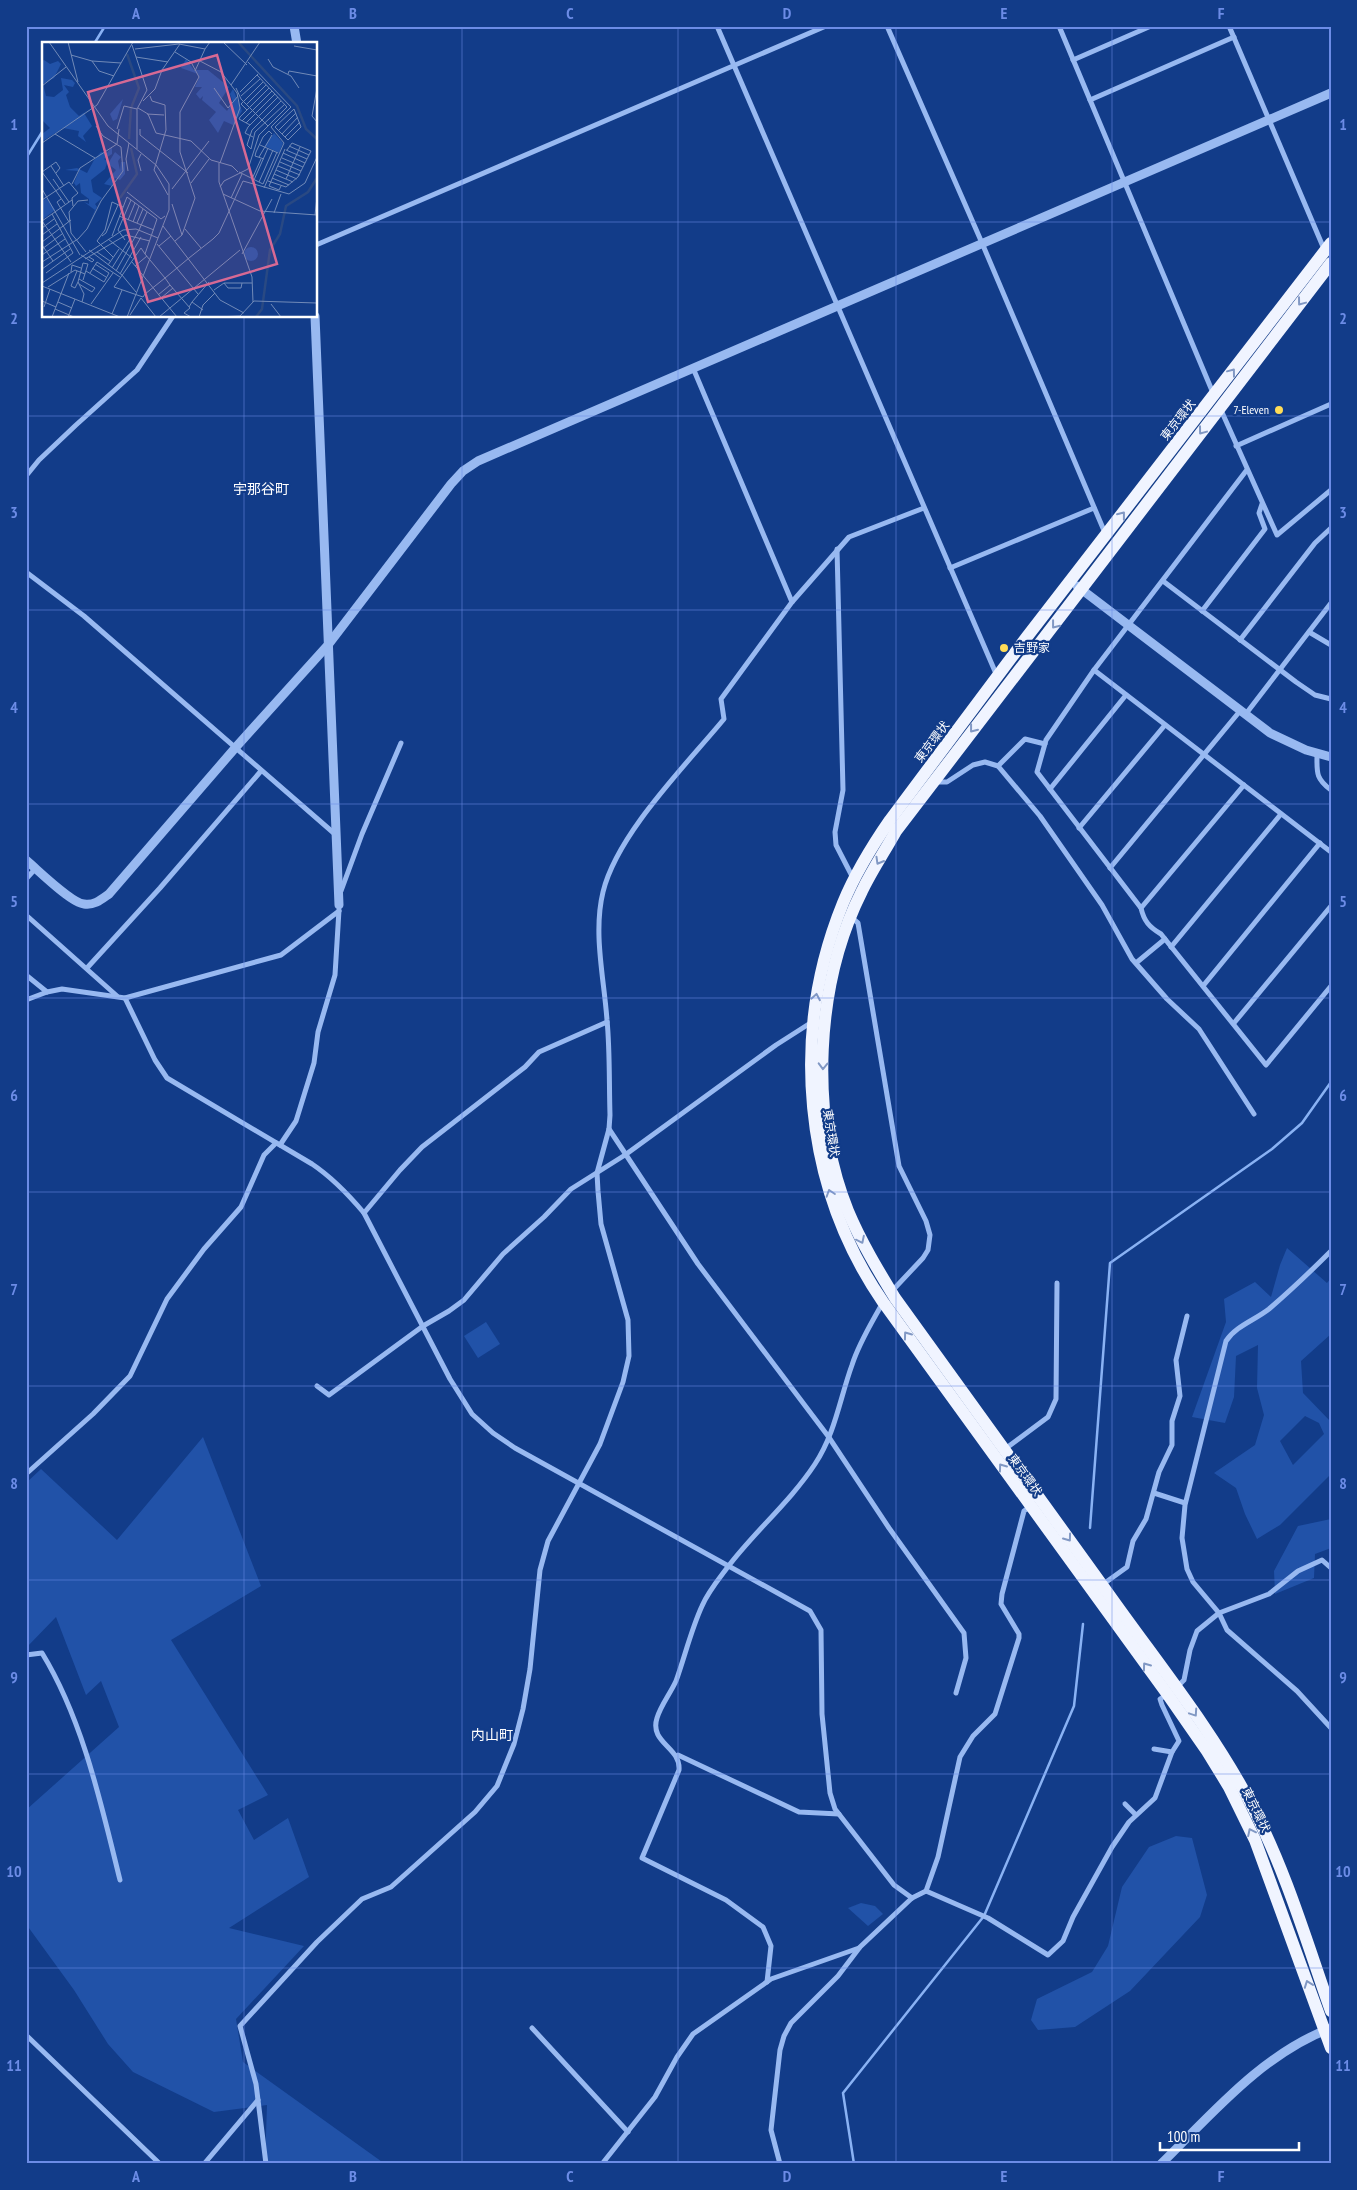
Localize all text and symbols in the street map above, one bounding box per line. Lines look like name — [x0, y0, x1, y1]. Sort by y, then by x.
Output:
text: A — [131, 3, 141, 23]
text: B — [349, 3, 357, 23]
text: C — [566, 3, 574, 23]
text: D — [783, 3, 792, 23]
text: E — [1001, 3, 1008, 23]
text: F — [1218, 3, 1225, 23]
inset map — [42, 42, 318, 318]
text: 1 — [10, 114, 18, 134]
text: 1 — [1339, 114, 1347, 134]
one-way arrow — [1298, 296, 1307, 306]
text: 2 — [10, 308, 18, 328]
text: 2 — [1339, 308, 1347, 328]
one-way arrow — [1226, 369, 1235, 378]
street label: 東京環状 — [1157, 396, 1198, 443]
place label: 7-Eleven — [1233, 402, 1269, 417]
marker: 7-Eleven — [1273, 404, 1285, 416]
one-way arrow — [1200, 425, 1208, 434]
district label: 宇那谷町 — [233, 480, 289, 498]
text: 3 — [10, 502, 18, 522]
text: 3 — [1339, 502, 1347, 522]
one-way arrow — [1116, 512, 1124, 521]
one-way arrow — [1052, 619, 1061, 629]
place label: 吉野家 — [1014, 640, 1050, 655]
marker: 吉野家 — [998, 642, 1010, 654]
text: 4 — [10, 697, 18, 717]
text: 4 — [1339, 697, 1347, 717]
street label: 東京環状 — [911, 718, 952, 765]
one-way arrow — [970, 724, 979, 733]
one-way arrow — [875, 856, 885, 865]
text: 5 — [10, 891, 18, 911]
text: 5 — [1339, 891, 1347, 911]
one-way arrow — [811, 993, 821, 1002]
one-way arrow — [818, 1062, 828, 1070]
text: 6 — [10, 1085, 18, 1105]
text: 6 — [1339, 1085, 1347, 1105]
street label: 東京環状 — [820, 1108, 843, 1158]
one-way arrow — [826, 1189, 836, 1197]
one-way arrow — [855, 1235, 866, 1244]
text: 7 — [10, 1279, 18, 1299]
text: 7 — [1339, 1279, 1347, 1299]
one-way arrow — [904, 1331, 913, 1341]
street label: 東京環状 — [1005, 1451, 1046, 1499]
one-way arrow — [999, 1464, 1007, 1473]
text: 8 — [10, 1473, 18, 1493]
text: 8 — [1339, 1473, 1347, 1493]
one-way arrow — [1062, 1532, 1071, 1542]
one-way arrow — [1143, 1662, 1153, 1671]
text: 9 — [10, 1667, 18, 1687]
text: 9 — [1339, 1667, 1347, 1687]
one-way arrow — [1188, 1707, 1197, 1716]
district label: 内山町 — [471, 1726, 513, 1744]
street label: 東京環状 — [1239, 1785, 1274, 1835]
one-way arrow — [1247, 1828, 1257, 1837]
text: 10 — [6, 1861, 22, 1881]
text: 10 — [1335, 1861, 1351, 1881]
one-way arrow — [1304, 1981, 1314, 1989]
text: 11 — [6, 2055, 22, 2075]
text: 11 — [1335, 2055, 1351, 2075]
scale bar — [1160, 2120, 1298, 2152]
text: 100 m — [1167, 2127, 1200, 2146]
text: A — [131, 2166, 141, 2186]
text: B — [349, 2166, 357, 2186]
text: C — [566, 2166, 574, 2186]
text: D — [783, 2166, 792, 2186]
text: E — [1001, 2166, 1008, 2186]
text: F — [1218, 2166, 1225, 2186]

